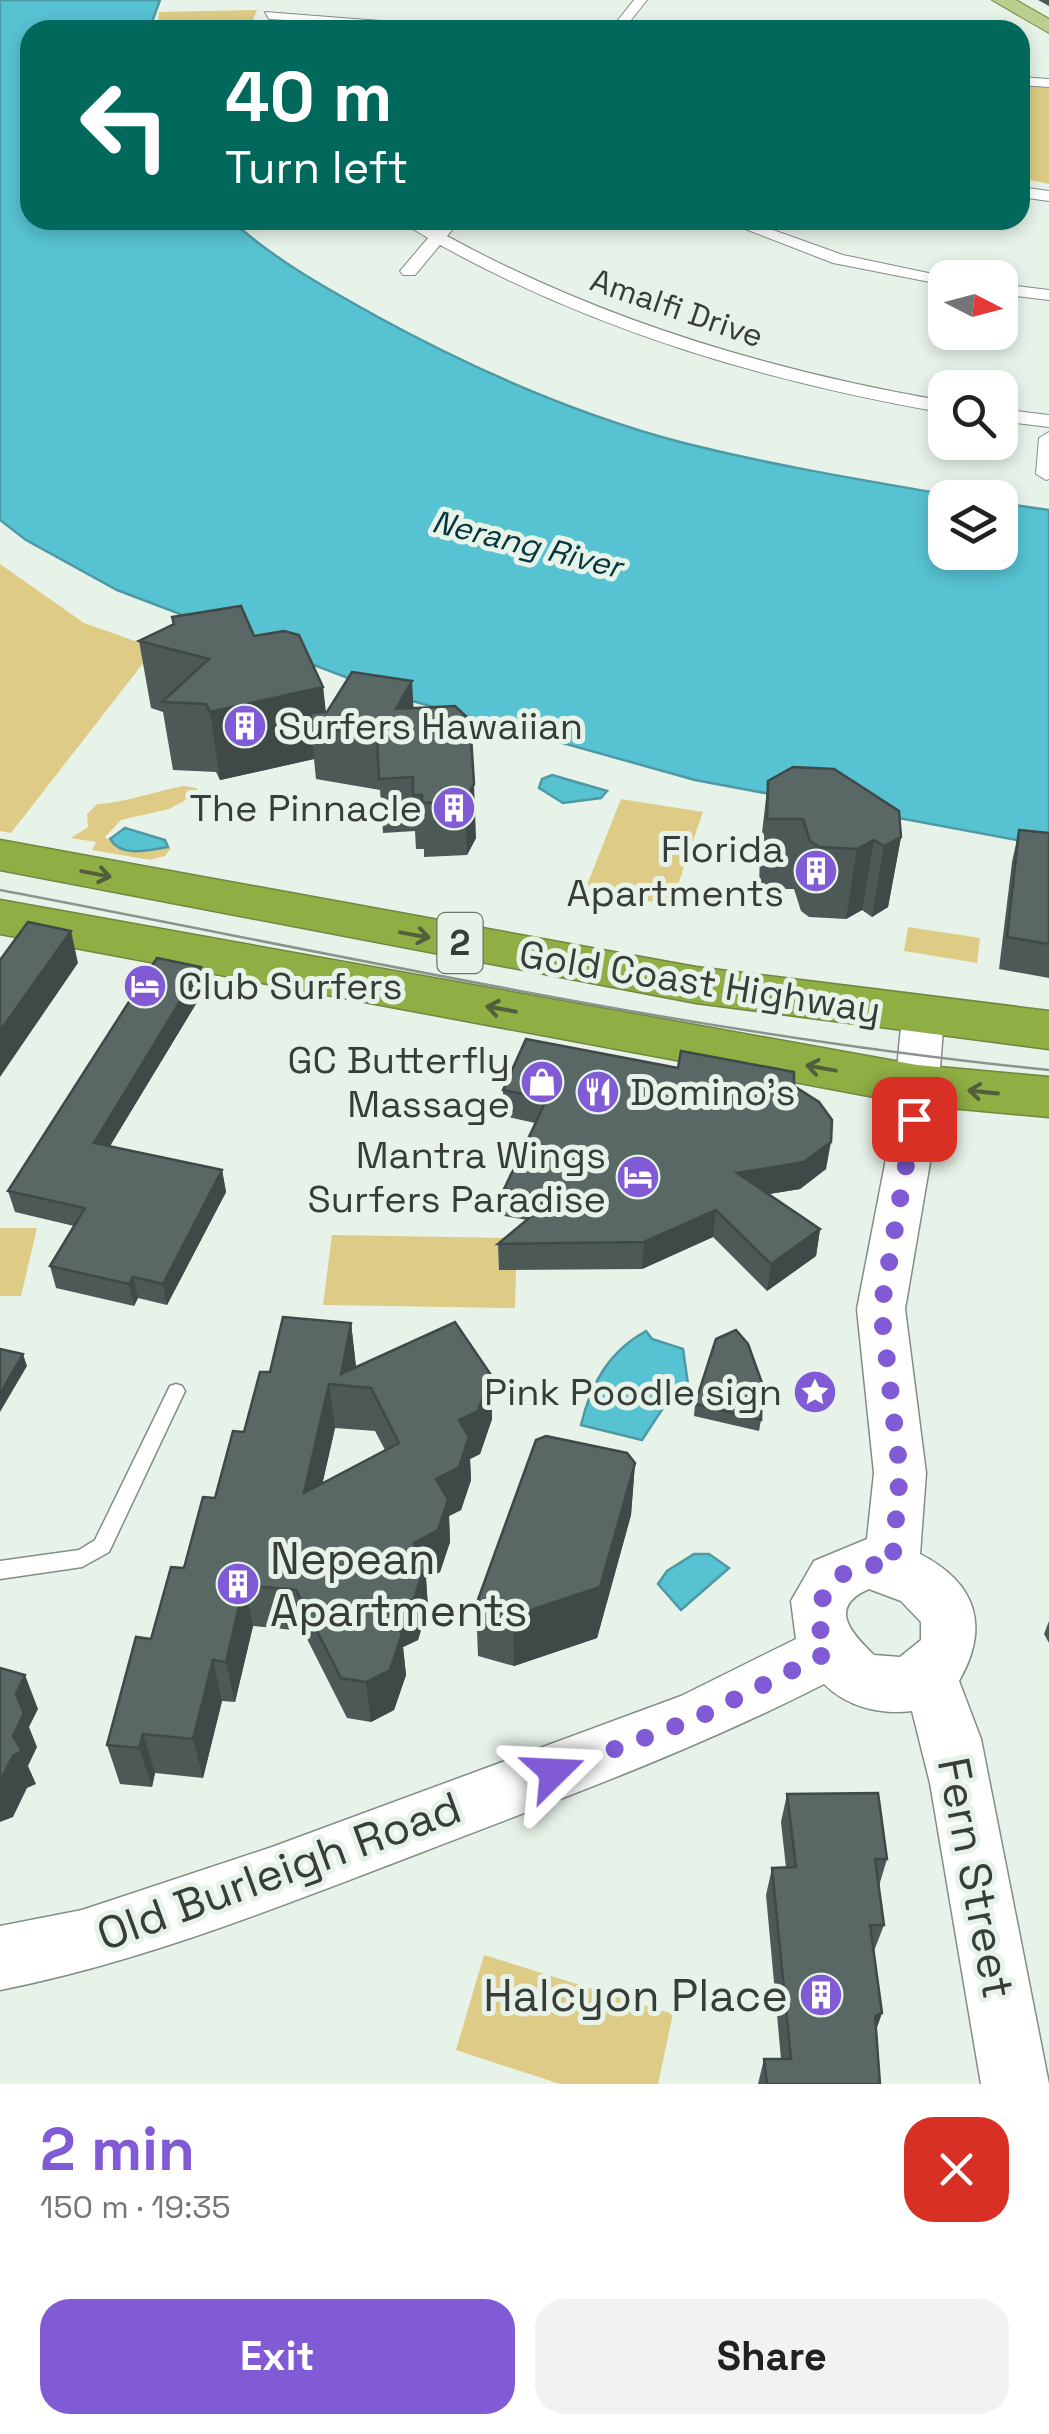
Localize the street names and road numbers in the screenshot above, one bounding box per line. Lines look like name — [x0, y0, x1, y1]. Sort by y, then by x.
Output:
street label: Amalfi Drive — [585, 260, 769, 356]
road number: 2 — [438, 913, 482, 973]
street label: Gold Coast Highway — [516, 930, 884, 1034]
street label: Fern Street — [925, 1753, 1027, 2003]
street label: Old Burleigh Road — [89, 1779, 469, 1963]

